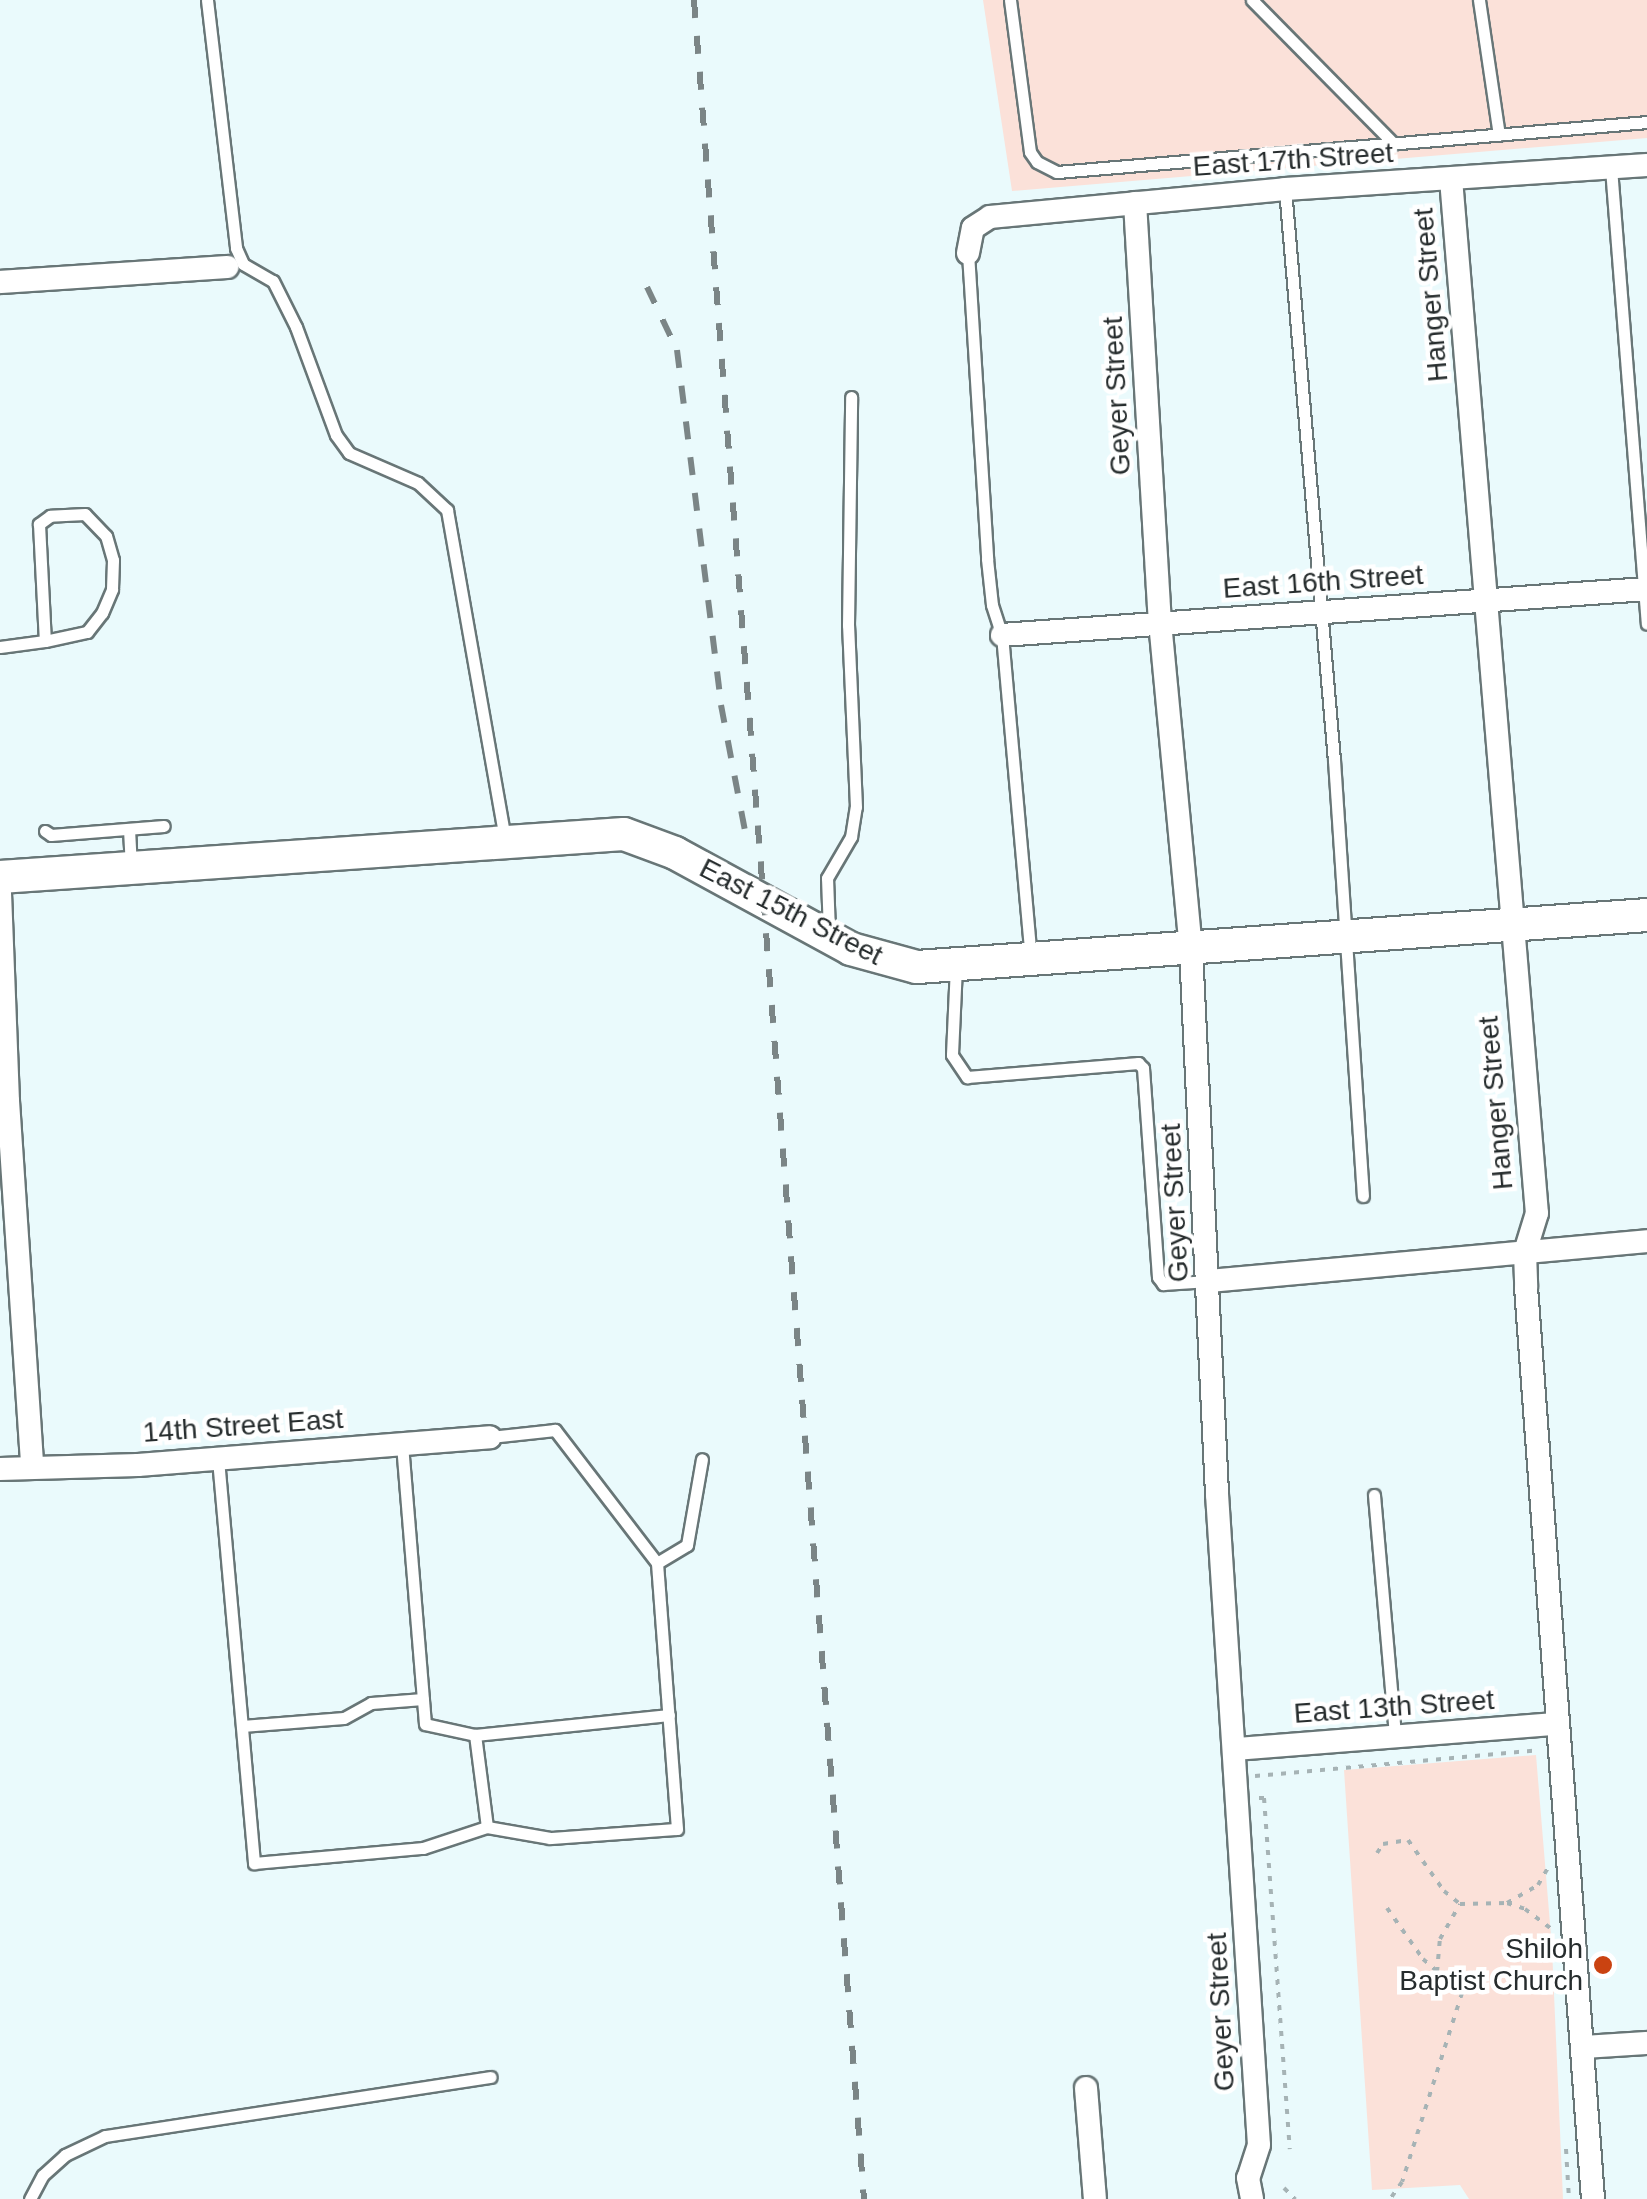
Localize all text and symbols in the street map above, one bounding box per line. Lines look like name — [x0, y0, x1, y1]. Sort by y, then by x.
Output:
street label: East 17th Street — [1192, 136, 1394, 184]
street label: Hanger Street — [1407, 207, 1455, 383]
street label: Geyer Street — [1096, 316, 1138, 476]
street label: East 16th Street — [1222, 558, 1424, 606]
street label: East 15th Street — [694, 851, 888, 973]
street label: Hanger Street — [1472, 1015, 1520, 1191]
street label: Geyer Street — [1154, 1123, 1196, 1283]
street label: 14th Street East — [142, 1402, 344, 1450]
street label: East 13th Street — [1293, 1683, 1495, 1731]
street label: Geyer Street — [1200, 1932, 1242, 2092]
place label: Shiloh Baptist Church — [1399, 1932, 1583, 1998]
marker: Shiloh Baptist Church — [1592, 1954, 1614, 1976]

